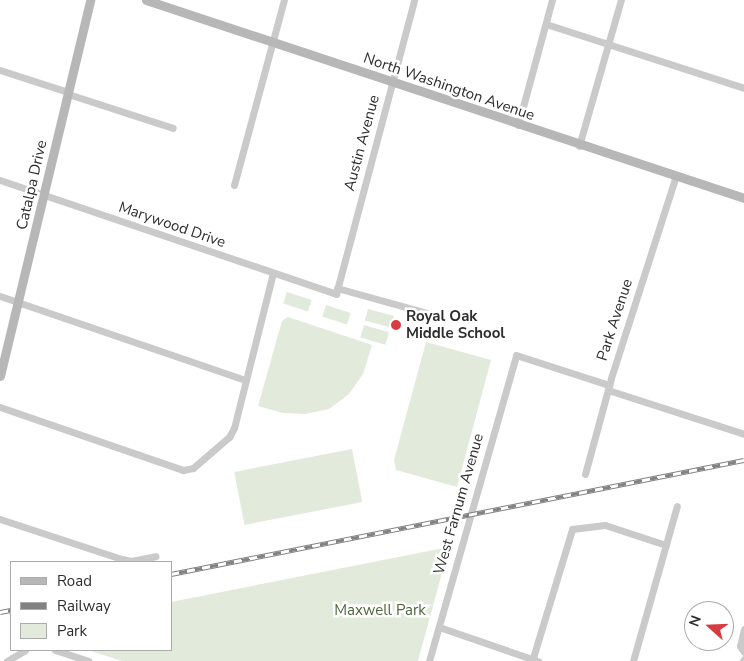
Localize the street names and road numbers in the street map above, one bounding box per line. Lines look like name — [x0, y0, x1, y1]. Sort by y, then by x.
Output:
street label: North Washington Avenue — [361, 49, 537, 125]
street label: Austin Avenue — [341, 93, 383, 193]
street label: Catalpa Drive — [13, 138, 51, 232]
street label: Marywood Drive — [116, 198, 228, 252]
street label: Park Avenue — [593, 277, 637, 363]
street label: West Farnum Avenue — [430, 431, 488, 577]

